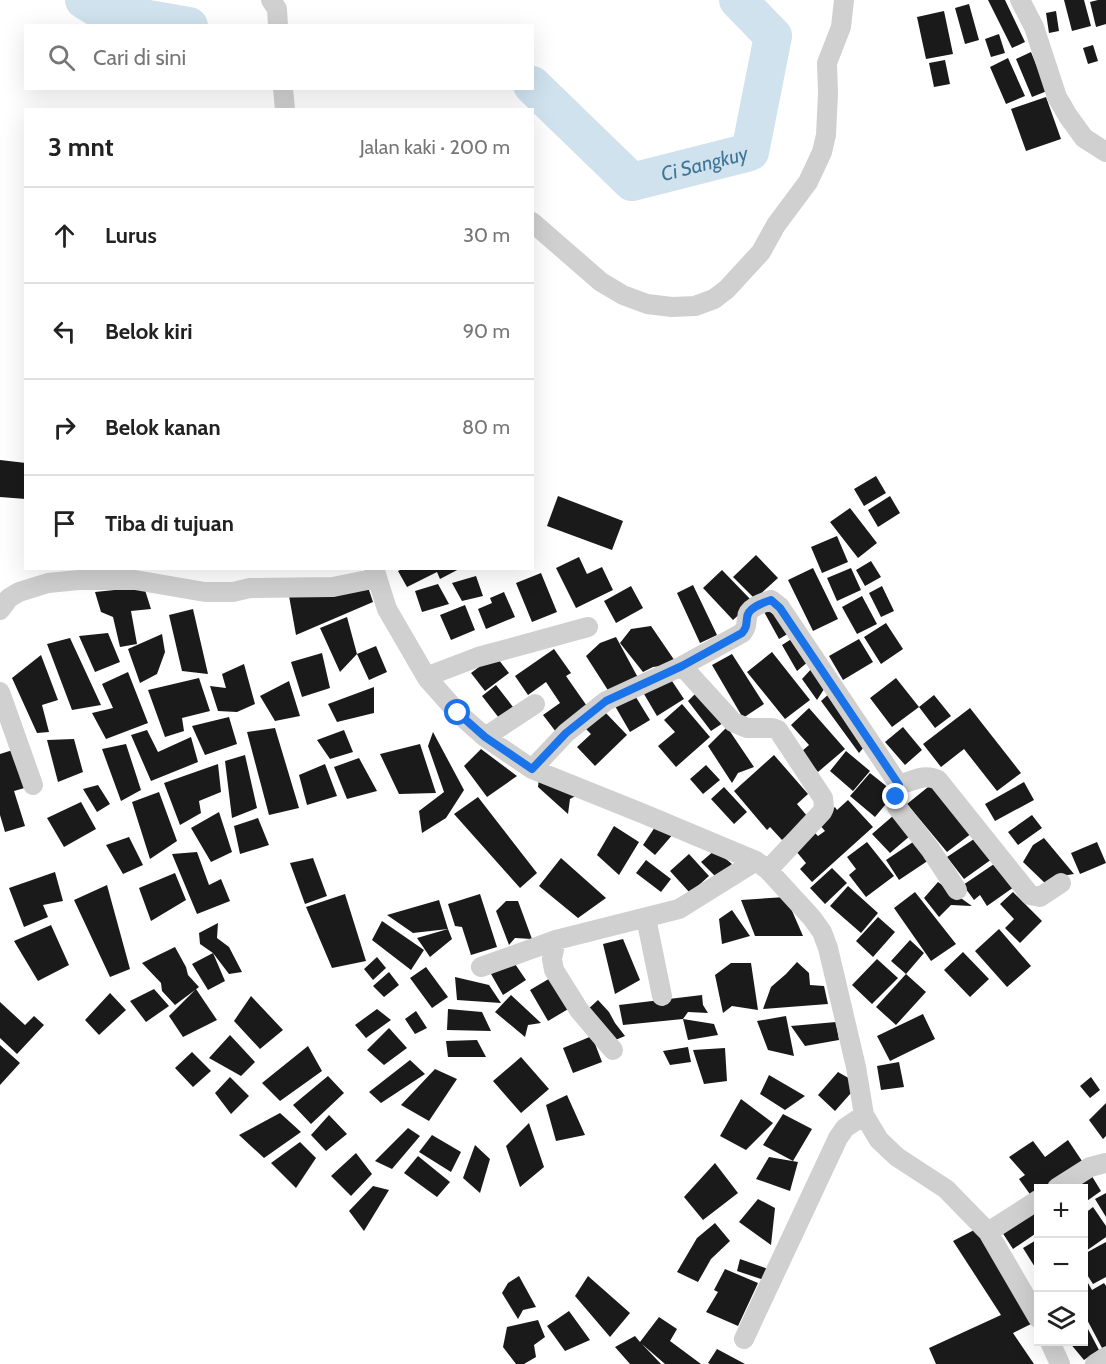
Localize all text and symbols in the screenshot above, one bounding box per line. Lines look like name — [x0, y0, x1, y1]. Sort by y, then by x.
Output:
search box — [24, 24, 534, 90]
icon: search — [45, 41, 78, 74]
text: Cari di sini — [93, 44, 186, 71]
text: 3 mnt — [48, 131, 114, 163]
text: Jalan kaki · 200 m — [360, 135, 510, 159]
water label: Ci Sangkuy — [658, 141, 751, 186]
icon: ahead — [48, 219, 81, 252]
text: Lurus — [105, 222, 157, 249]
text: 30 m — [463, 223, 510, 247]
icon: left — [48, 315, 81, 348]
text: Belok kiri — [105, 318, 192, 345]
text: 90 m — [463, 319, 510, 343]
icon: right — [48, 411, 81, 444]
text: Belok kanan — [105, 414, 221, 441]
text: 80 m — [462, 415, 510, 439]
icon: arrive — [48, 507, 81, 540]
text: Tiba di tujuan — [105, 510, 234, 537]
route start — [444, 699, 470, 725]
route end — [882, 783, 908, 809]
map controls — [1034, 1184, 1088, 1346]
button: + — [1034, 1184, 1088, 1238]
button: − — [1034, 1238, 1088, 1292]
button: layers — [1034, 1292, 1088, 1346]

